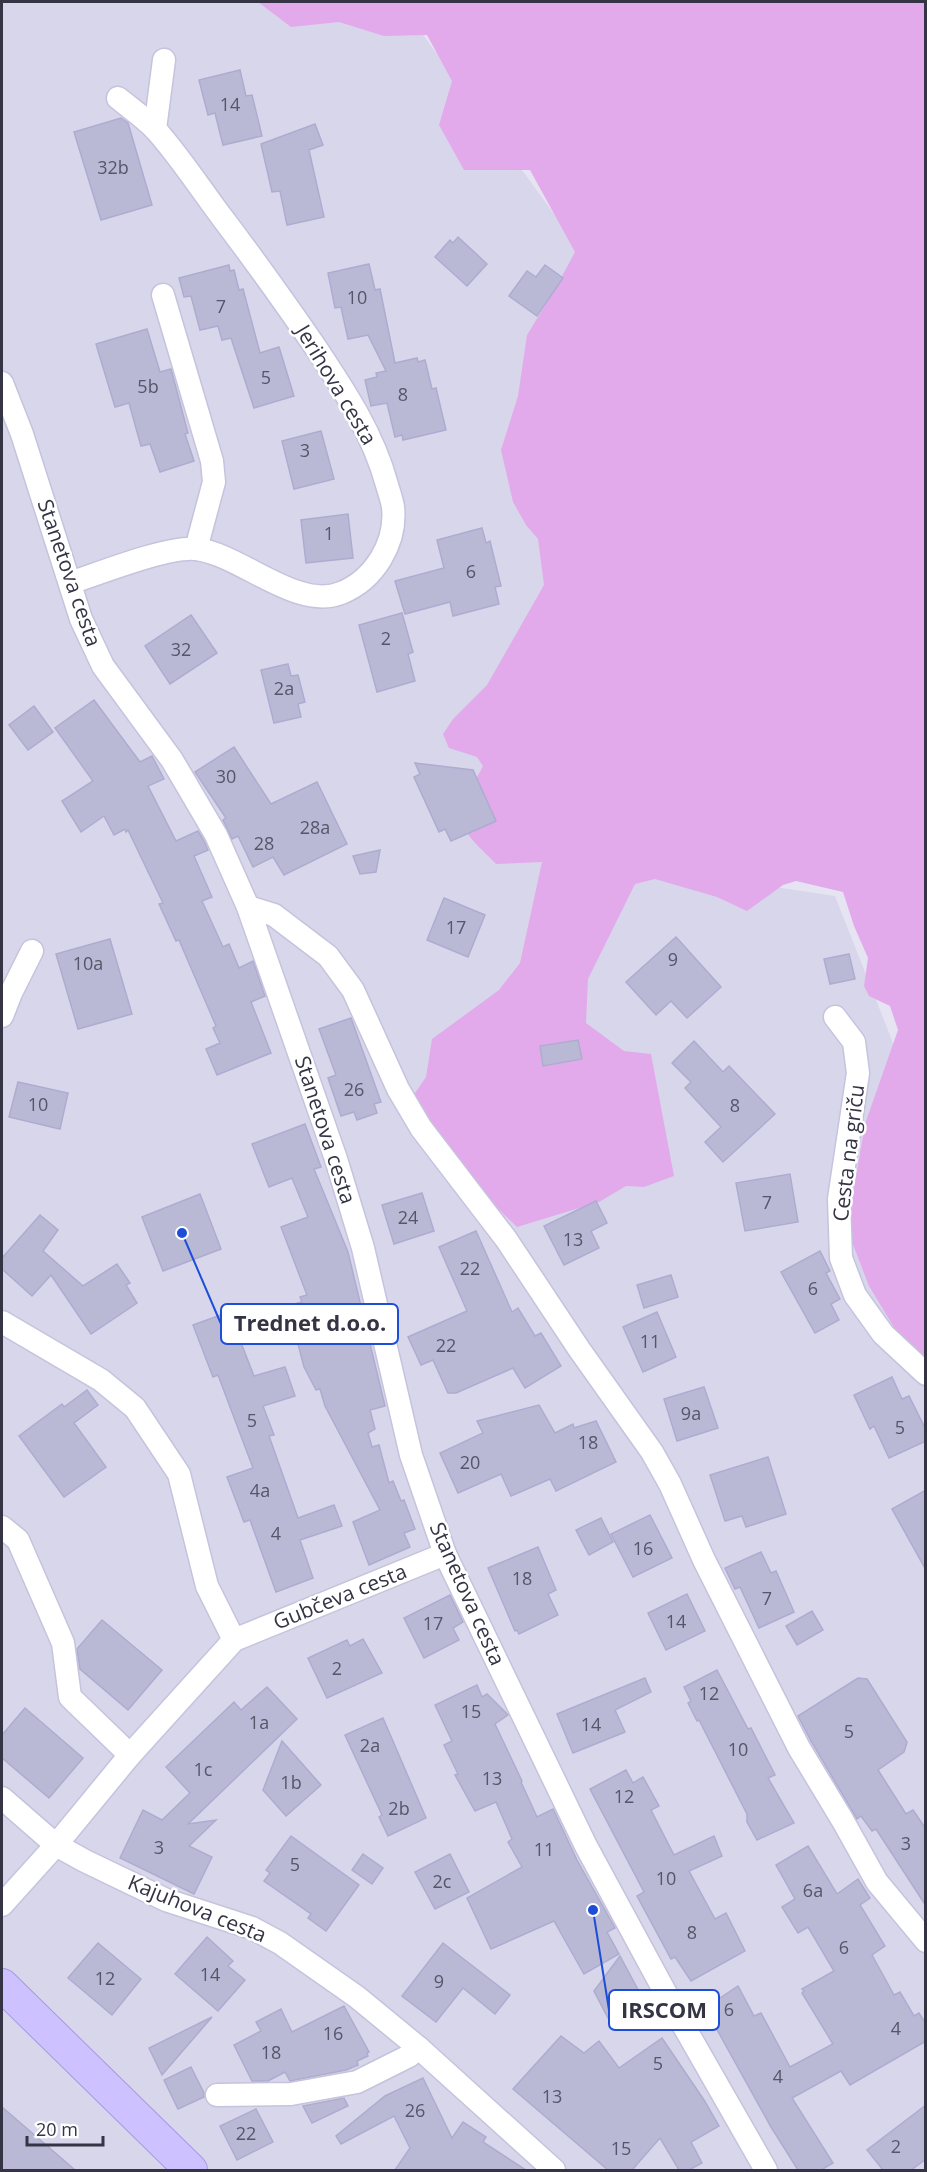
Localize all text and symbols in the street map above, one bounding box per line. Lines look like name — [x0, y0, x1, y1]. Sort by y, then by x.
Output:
house number: 14 — [220, 92, 240, 116]
house number: 32b — [97, 155, 129, 179]
house number: 10 — [347, 285, 367, 309]
house number: 7 — [216, 294, 226, 318]
street label: Jerihova cesta — [289, 318, 384, 450]
house number: 5 — [261, 365, 271, 389]
house number: 5b — [137, 374, 159, 398]
house number: 8 — [398, 382, 408, 406]
house number: 3 — [300, 438, 310, 462]
street label: Stanetova cesta — [32, 495, 108, 650]
house number: 1 — [324, 521, 334, 545]
house number: 6 — [466, 559, 476, 583]
house number: 2 — [381, 626, 391, 650]
house number: 32 — [171, 637, 191, 661]
house number: 2a — [274, 676, 294, 700]
house number: 30 — [216, 764, 236, 788]
house number: 28a — [300, 815, 330, 839]
house number: 28 — [254, 831, 274, 855]
house number: 17 — [446, 915, 466, 939]
house number: 9 — [668, 947, 678, 971]
house number: 10a — [73, 951, 103, 975]
street label: Stanetova cesta — [289, 1052, 363, 1207]
house number: 26 — [344, 1077, 364, 1101]
street label: Cesta na griču — [826, 1083, 870, 1223]
house number: 10 — [28, 1092, 48, 1116]
house number: 8 — [730, 1093, 740, 1117]
house number: 7 — [762, 1190, 772, 1214]
house number: 24 — [398, 1205, 418, 1229]
house number: 13 — [563, 1227, 583, 1251]
house number: 22 — [460, 1256, 480, 1280]
house number: 6 — [808, 1276, 818, 1300]
callout: Trednet d.o.o. — [221, 1304, 398, 1344]
text: Trednet d.o.o. — [234, 1307, 386, 1337]
house number: 11 — [640, 1329, 660, 1353]
house number: 22 — [436, 1333, 456, 1357]
house number: 9a — [681, 1401, 701, 1425]
house number: 5 — [247, 1408, 257, 1432]
house number: 5 — [895, 1415, 905, 1439]
house number: 18 — [578, 1430, 598, 1454]
house number: 20 — [460, 1450, 480, 1474]
house number: 4a — [250, 1478, 270, 1502]
street label: Stanetova cesta — [424, 1518, 512, 1670]
house number: 4 — [271, 1521, 281, 1545]
house number: 16 — [633, 1536, 653, 1560]
street label: Gubčeva cesta — [269, 1557, 410, 1636]
house number: 18 — [512, 1566, 532, 1590]
house number: 7 — [762, 1586, 772, 1610]
house number: 14 — [666, 1609, 686, 1633]
house number: 17 — [423, 1611, 443, 1635]
house number: 2 — [332, 1656, 342, 1680]
house number: 12 — [699, 1681, 719, 1705]
house number: 15 — [461, 1699, 481, 1723]
house number: 1a — [249, 1710, 269, 1734]
house number: 14 — [581, 1712, 601, 1736]
house number: 5 — [844, 1719, 854, 1743]
house number: 2a — [360, 1733, 380, 1757]
house number: 10 — [728, 1737, 748, 1761]
house number: 1c — [194, 1757, 213, 1781]
house number: 13 — [482, 1766, 502, 1790]
house number: 1b — [280, 1770, 302, 1794]
house number: 12 — [614, 1784, 634, 1808]
house number: 2b — [388, 1796, 410, 1820]
house number: 3 — [901, 1831, 911, 1855]
house number: 3 — [154, 1835, 164, 1859]
house number: 11 — [534, 1837, 554, 1861]
house number: 5 — [290, 1852, 300, 1876]
house number: 10 — [656, 1866, 676, 1890]
street label: Kajuhova cesta — [124, 1868, 271, 1949]
house number: 2c — [433, 1869, 452, 1893]
house number: 6a — [803, 1878, 823, 1902]
house number: 8 — [687, 1920, 697, 1944]
house number: 6 — [839, 1935, 849, 1959]
house number: 14 — [200, 1962, 220, 1986]
house number: 12 — [95, 1966, 115, 1990]
house number: 9 — [434, 1969, 444, 1993]
callout: IRSCOM — [609, 1990, 719, 2030]
text: IRSCOM — [621, 1994, 707, 2024]
house number: 6 — [724, 1997, 734, 2021]
house number: 4 — [891, 2016, 901, 2040]
house number: 16 — [323, 2021, 343, 2045]
house number: 18 — [261, 2040, 281, 2064]
house number: 5 — [653, 2051, 663, 2075]
house number: 4 — [773, 2064, 783, 2088]
house number: 13 — [542, 2084, 562, 2108]
house number: 26 — [405, 2098, 425, 2122]
scale bar — [27, 2109, 104, 2147]
text: 20 m — [36, 2117, 78, 2141]
house number: 22 — [236, 2121, 256, 2145]
house number: 2 — [891, 2134, 901, 2158]
house number: 15 — [611, 2136, 631, 2160]

